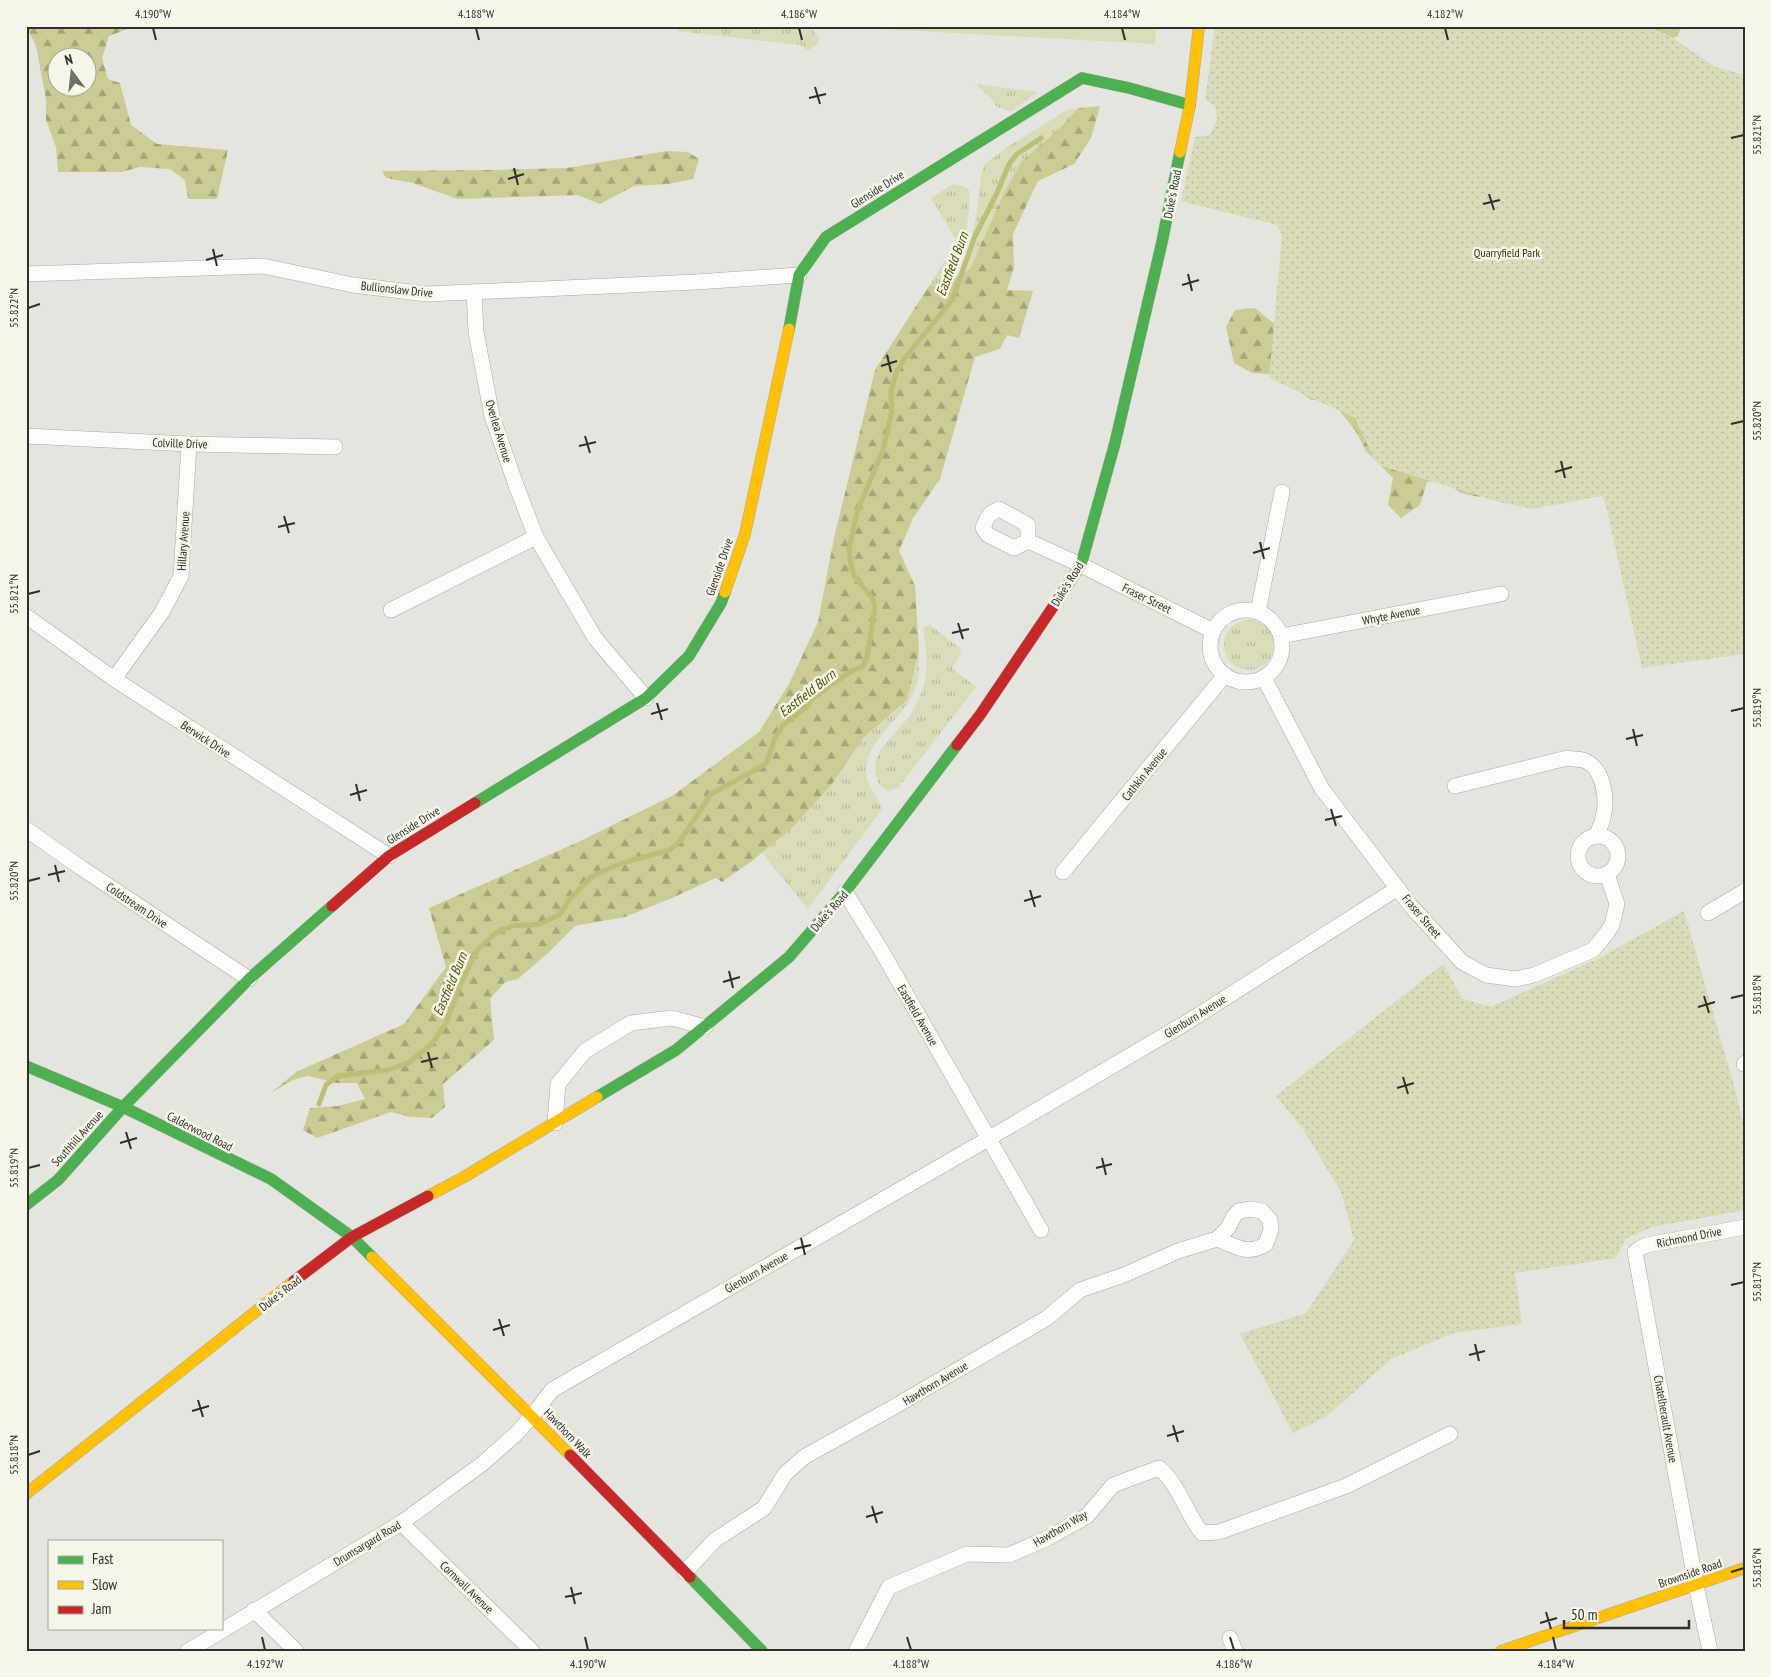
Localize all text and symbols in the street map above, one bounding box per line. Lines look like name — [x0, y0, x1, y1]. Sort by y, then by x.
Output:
text: 4.190°W — [135, 6, 171, 21]
text: 4.188°W — [458, 6, 494, 21]
text: 4.186°W — [781, 6, 817, 21]
text: 4.184°W — [1104, 6, 1140, 21]
text: 4.182°W — [1427, 6, 1463, 21]
north arrow — [48, 48, 98, 98]
text: N — [63, 50, 75, 69]
text: 55.821°N — [1749, 115, 1764, 155]
street label: Glenside Drive — [848, 167, 906, 211]
street label: Duke's Road — [1160, 168, 1184, 220]
water label: Eastfield Burn — [932, 229, 973, 299]
park label: Quarryfield Park — [1474, 245, 1540, 260]
street label: Bullionslaw Drive — [360, 278, 434, 300]
text: 55.822°N — [6, 288, 21, 328]
street label: Overlea Avenue — [482, 398, 516, 464]
text: 55.820°N — [1749, 401, 1764, 441]
street label: Colville Drive — [152, 435, 208, 451]
street label: Hillary Avenue — [173, 511, 193, 571]
street label: Glenside Drive — [702, 536, 736, 598]
street label: Duke's Road — [1048, 559, 1086, 609]
text: 55.821°N — [6, 574, 21, 614]
street label: Fraser Street — [1120, 580, 1175, 617]
street label: Whyte Avenue — [1361, 602, 1421, 628]
water label: Eastfield Burn — [775, 665, 840, 721]
text: 55.819°N — [1749, 688, 1764, 728]
street label: Berwick Drive — [178, 717, 234, 761]
street label: Cathkin Avenue — [1118, 744, 1170, 804]
street label: Glenside Drive — [384, 803, 442, 847]
text: 55.820°N — [6, 861, 21, 901]
street label: Coldstream Drive — [103, 879, 171, 931]
street label: Duke's Road — [807, 887, 851, 935]
street label: Fraser Street — [1399, 891, 1445, 942]
water label: Eastfield Burn — [429, 949, 472, 1018]
text: 55.818°N — [1749, 975, 1764, 1015]
street label: Eastfield Avenue — [894, 982, 942, 1048]
street label: Glenburn Avenue — [1161, 991, 1229, 1041]
street label: Southhill Avenue — [48, 1107, 106, 1169]
street label: Calderwood Road — [165, 1108, 235, 1154]
text: 55.819°N — [6, 1148, 21, 1188]
street label: Richmond Drive — [1655, 1223, 1723, 1251]
street label: Glenburn Avenue — [722, 1248, 790, 1296]
text: 55.817°N — [1749, 1262, 1764, 1302]
street label: Duke's Road — [256, 1272, 304, 1314]
street label: Hawthorn Avenue — [900, 1358, 970, 1408]
street label: Chatelherault Avenue — [1651, 1374, 1681, 1464]
street label: Hawthorn Walk — [541, 1405, 595, 1461]
text: 55.818°N — [6, 1435, 21, 1475]
street label: Hawthorn Way — [1030, 1506, 1090, 1549]
street label: Drumsargard Road — [330, 1517, 404, 1569]
legend — [48, 1540, 222, 1630]
text: 55.816°N — [1749, 1548, 1764, 1588]
text: Fast — [92, 1549, 113, 1568]
street label: Brownside Road — [1656, 1555, 1724, 1591]
street label: Cornwall Avenue — [437, 1558, 497, 1616]
text: Slow — [92, 1575, 117, 1594]
scale bar — [1564, 1597, 1688, 1629]
text: Jam — [91, 1599, 111, 1618]
text: 50 m — [1571, 1605, 1597, 1624]
text: 4.192°W — [247, 1656, 283, 1671]
text: 4.190°W — [570, 1656, 606, 1671]
text: 4.188°W — [893, 1656, 929, 1671]
text: 4.186°W — [1216, 1656, 1252, 1671]
text: 4.184°W — [1538, 1656, 1574, 1671]

